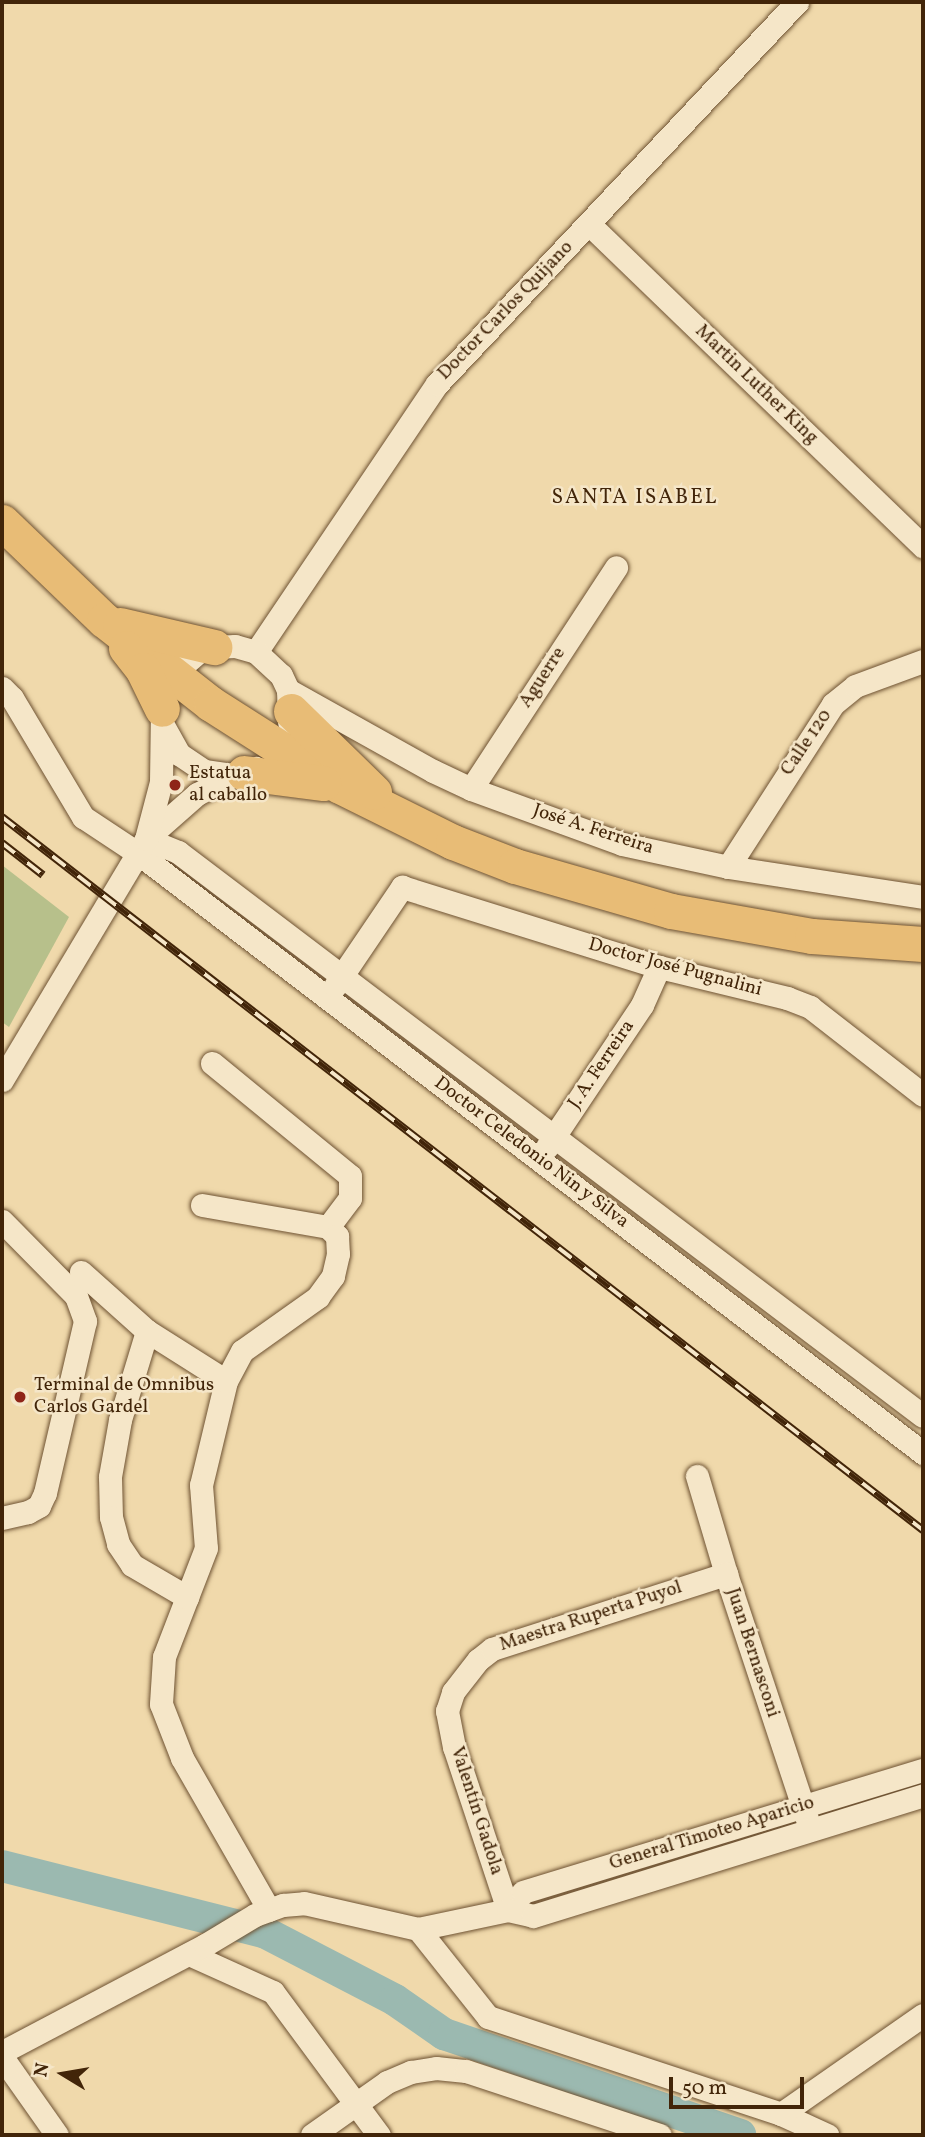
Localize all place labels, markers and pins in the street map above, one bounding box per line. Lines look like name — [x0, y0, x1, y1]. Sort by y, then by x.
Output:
place label: Estatua al caballo — [189, 763, 267, 807]
marker: Estatua al caballo — [167, 777, 183, 793]
place label: Terminal de Omnibus Carlos Gardel — [34, 1375, 214, 1419]
marker: Terminal de Omnibus Carlos Gardel — [12, 1389, 28, 1405]

